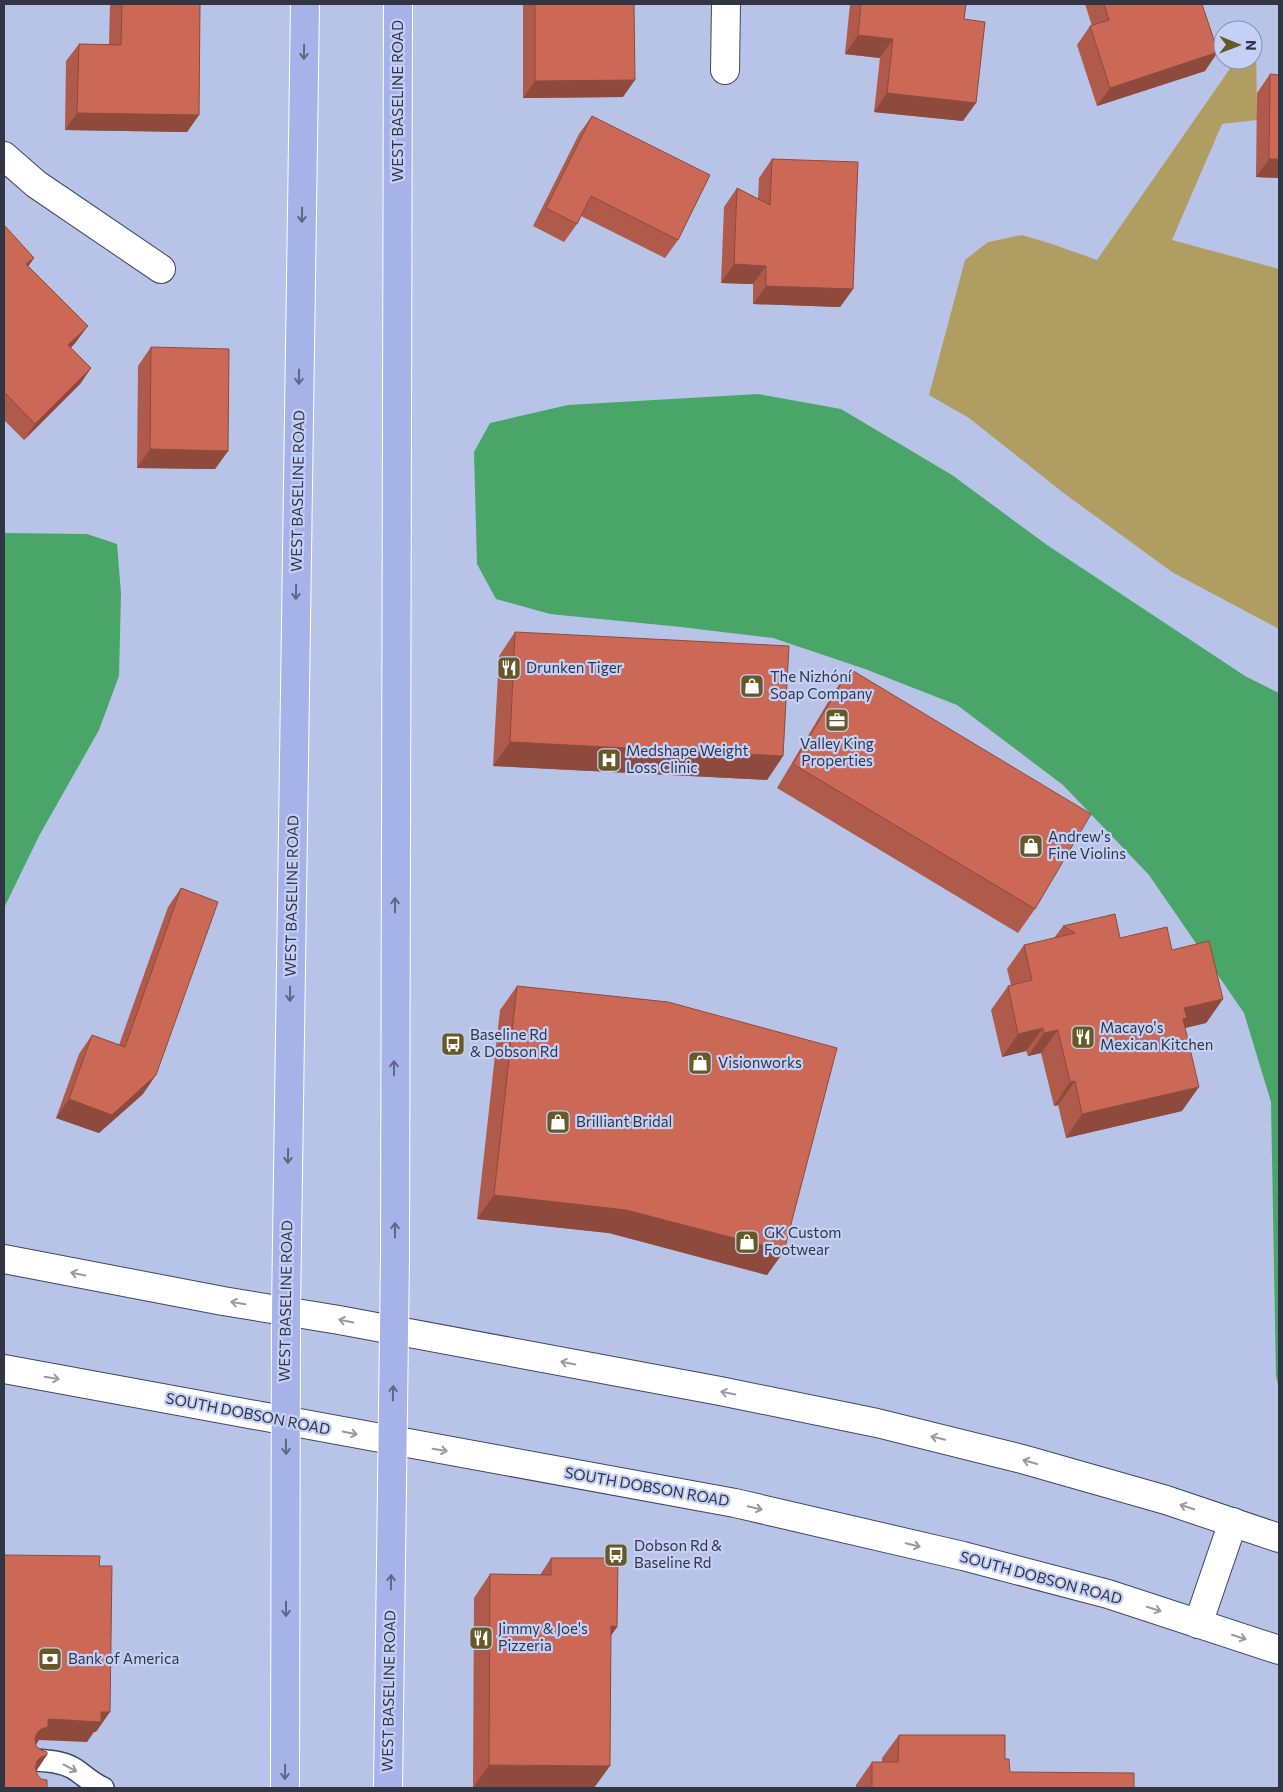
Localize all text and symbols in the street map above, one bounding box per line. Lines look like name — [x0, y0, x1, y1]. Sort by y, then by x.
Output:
street label: WEST BASELINE ROAD — [388, 20, 406, 182]
north arrow — [1213, 20, 1263, 70]
text: N — [1243, 40, 1260, 51]
one-way arrow — [299, 44, 309, 60]
one-way arrow — [297, 206, 307, 223]
one-way arrow — [295, 369, 304, 385]
street label: WEST BASELINE ROAD — [287, 410, 307, 572]
one-way arrow — [291, 584, 301, 600]
restaurant icon: Drunken Tiger — [496, 655, 522, 681]
place label: Drunken Tiger — [526, 658, 623, 676]
place label: The Nizhóní Soap Company — [770, 667, 873, 702]
shop icon: The Nizhóní Soap Company — [739, 673, 765, 699]
office icon: Valley King Properties — [824, 707, 850, 733]
place label: Valley King Properties — [800, 734, 874, 769]
place label: Medshape Weight Loss Clinic — [626, 741, 749, 776]
hospital icon: Medshape Weight Loss Clinic — [596, 747, 622, 773]
street label: WEST BASELINE ROAD — [281, 815, 301, 977]
place label: Andrew's Fine Violins — [1048, 827, 1126, 862]
shop icon: Andrew's Fine Violins — [1018, 833, 1044, 859]
one-way arrow — [390, 897, 400, 914]
one-way arrow — [286, 985, 295, 1001]
place label: Macayo's Mexican Kitchen — [1100, 1018, 1213, 1053]
restaurant icon: Macayo's Mexican Kitchen — [1070, 1024, 1096, 1050]
place label: Baseline Rd & Dobson Rd — [470, 1025, 558, 1060]
bus stop icon: Baseline Rd & Dobson Rd — [440, 1031, 466, 1057]
shop icon: Visionworks — [687, 1050, 713, 1076]
place label: Visionworks — [718, 1053, 802, 1071]
one-way arrow — [389, 1060, 399, 1076]
shop icon: Brilliant Bridal — [545, 1109, 571, 1135]
place label: Brilliant Bridal — [576, 1112, 672, 1130]
one-way arrow — [283, 1148, 293, 1164]
street label: WEST BASELINE ROAD — [275, 1220, 295, 1382]
one-way arrow — [390, 1222, 400, 1238]
place label: GK Custom Footwear — [764, 1223, 841, 1258]
shop icon: GK Custom Footwear — [734, 1229, 760, 1255]
one-way arrow — [70, 1268, 86, 1278]
one-way arrow — [230, 1298, 246, 1308]
one-way arrow — [339, 1316, 355, 1325]
one-way arrow — [561, 1358, 577, 1367]
one-way arrow — [43, 1373, 59, 1383]
one-way arrow — [388, 1385, 398, 1401]
street label: SOUTH DOBSON ROAD — [165, 1388, 332, 1438]
one-way arrow — [720, 1388, 736, 1397]
one-way arrow — [342, 1429, 358, 1439]
one-way arrow — [931, 1433, 947, 1442]
one-way arrow — [281, 1439, 290, 1455]
one-way arrow — [432, 1445, 448, 1455]
one-way arrow — [1023, 1456, 1039, 1466]
street label: SOUTH DOBSON ROAD — [563, 1463, 731, 1509]
one-way arrow — [1179, 1502, 1195, 1511]
one-way arrow — [746, 1504, 762, 1513]
place label: Dobson Rd & Baseline Rd — [634, 1536, 722, 1571]
one-way arrow — [905, 1541, 921, 1550]
bus stop icon: Dobson Rd & Baseline Rd — [603, 1542, 629, 1568]
street label: SOUTH DOBSON ROAD — [958, 1547, 1124, 1607]
one-way arrow — [386, 1574, 396, 1590]
one-way arrow — [281, 1601, 291, 1617]
one-way arrow — [1146, 1605, 1162, 1614]
street label: WEST BASELINE ROAD — [378, 1610, 398, 1772]
place label: Jimmy & Joe's Pizzeria — [498, 1619, 588, 1654]
restaurant icon: Jimmy & Joe's Pizzeria — [468, 1625, 494, 1651]
one-way arrow — [1231, 1632, 1247, 1642]
bank icon: Bank of America — [37, 1646, 63, 1672]
place label: Bank of America — [68, 1649, 179, 1667]
one-way arrow — [63, 1763, 78, 1773]
one-way arrow — [280, 1764, 290, 1780]

